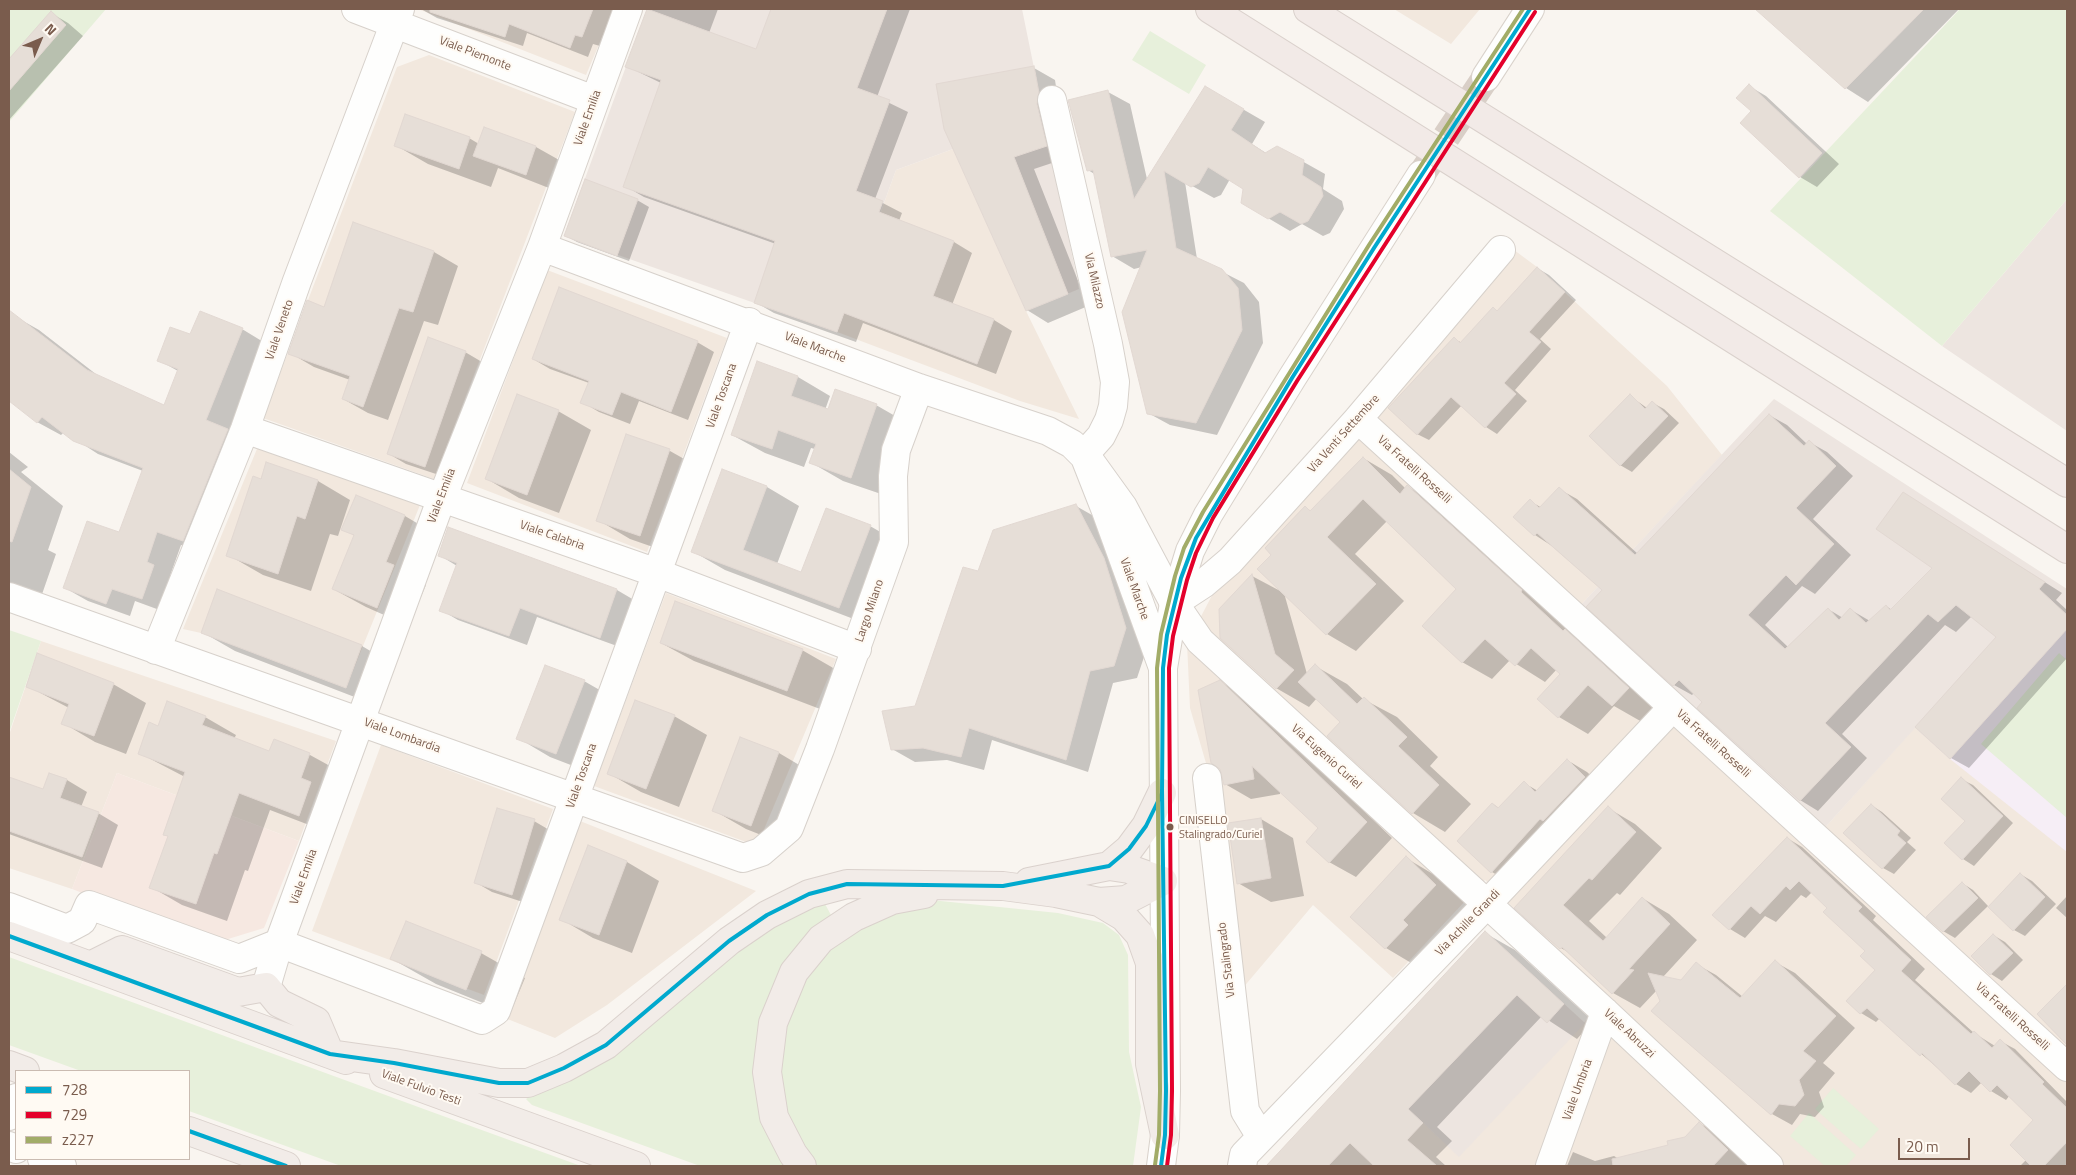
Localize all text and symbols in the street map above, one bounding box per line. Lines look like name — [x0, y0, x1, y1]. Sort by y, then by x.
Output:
north arrow — [15, 15, 65, 65]
text: N — [40, 18, 62, 40]
street label: Viale Piemonte — [437, 34, 513, 74]
street label: Viale Emilia — [571, 88, 605, 148]
street label: Via Milazzo — [1081, 252, 1107, 310]
street label: Viale Veneto — [263, 298, 297, 362]
street label: Viale Marche — [782, 330, 848, 366]
street label: Viale Toscana — [704, 362, 740, 430]
street label: Via Venti Settembre — [1305, 392, 1383, 476]
street label: Via Fratelli Rosselli — [1374, 433, 1454, 507]
street label: Viale Emilia — [425, 466, 459, 526]
street label: Viale Calabria — [518, 518, 586, 554]
street label: Viale Marche — [1116, 556, 1152, 622]
street label: Largo Milano — [853, 578, 887, 644]
street label: Via Fratelli Rosselli — [1673, 707, 1753, 781]
street label: Viale Lombardia — [362, 715, 442, 757]
street label: Via Eugenio Curiel — [1288, 722, 1364, 792]
street label: Viale Toscana — [564, 742, 600, 810]
place label: CINISELLO Stalingrado/Curiel — [1179, 814, 1262, 840]
marker: CINISELLO Stalingrado/Curiel — [1165, 822, 1175, 832]
street label: Viale Emilia — [287, 847, 321, 907]
street label: Via Achille Grandi — [1433, 887, 1503, 959]
street label: Via Stalingrado — [1215, 922, 1239, 998]
street label: Via Fratelli Rosselli — [1972, 980, 2052, 1054]
street label: Viale Abruzzi — [1600, 1007, 1658, 1061]
street label: Viale Umbria — [1560, 1057, 1596, 1123]
street label: Viale Fulvio Testi — [379, 1067, 463, 1109]
legend — [15, 1070, 190, 1160]
text: 728 — [62, 1078, 87, 1101]
text: 729 — [62, 1103, 87, 1126]
text: z227 — [62, 1128, 94, 1151]
scale bar — [1901, 1128, 1974, 1160]
text: 20 m — [1906, 1135, 1939, 1158]

